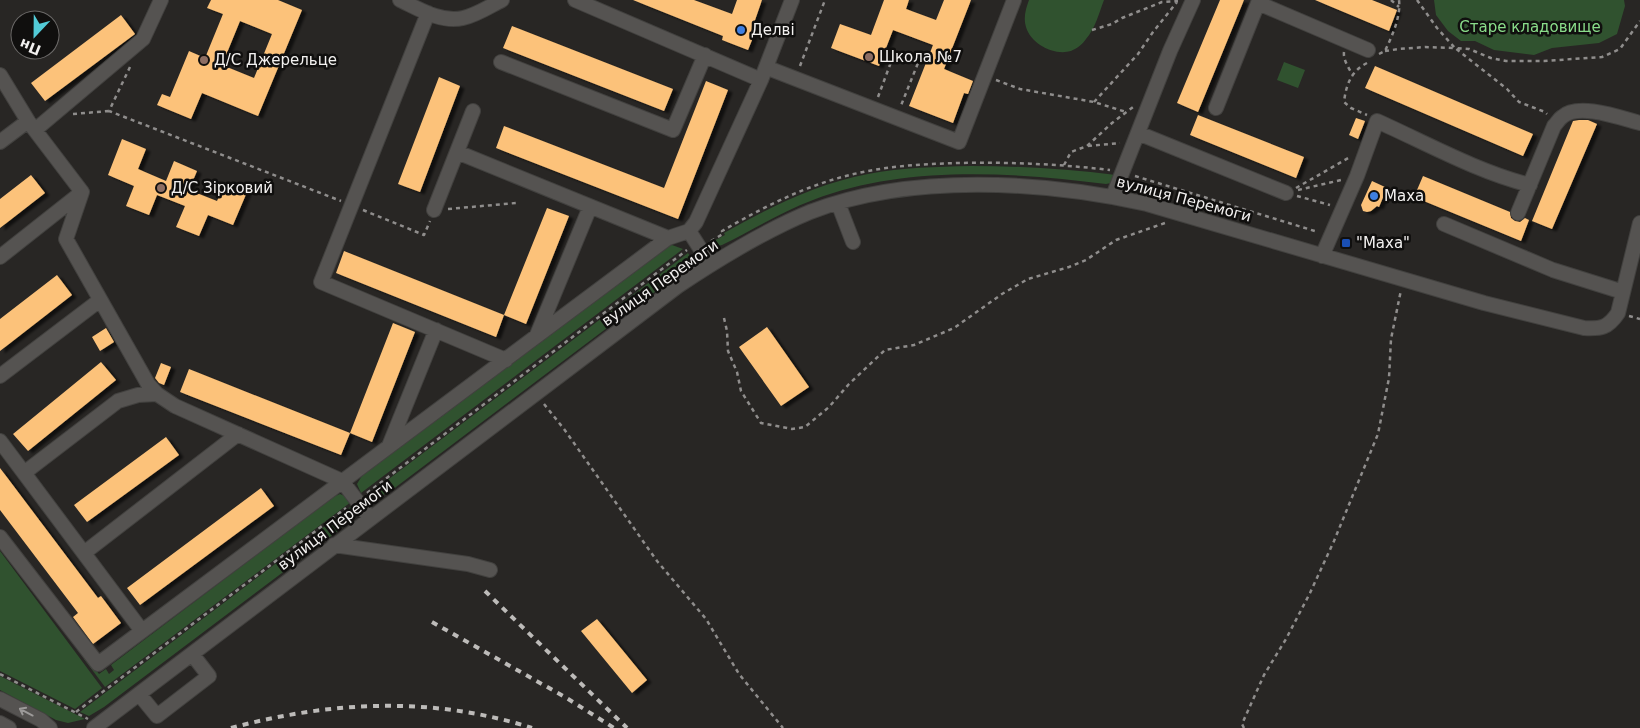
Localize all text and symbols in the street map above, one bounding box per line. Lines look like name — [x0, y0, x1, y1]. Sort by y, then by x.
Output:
north arrow — [10, 10, 60, 60]
park label: Старе кладовище — [1459, 18, 1601, 36]
place label: Делві — [751, 21, 795, 39]
marker: Делві — [735, 24, 747, 36]
text: Пн — [17, 36, 43, 58]
place label: Школа №7 — [879, 48, 962, 66]
place label: Д/С Джерельце — [214, 51, 337, 69]
marker: Школа №7 — [863, 51, 875, 63]
marker: Д/С Джерельце — [198, 54, 210, 66]
street label: вулиця Перемоги — [1115, 172, 1253, 226]
place label: Д/С Зірковий — [171, 179, 273, 197]
marker: Д/С Зірковий — [155, 182, 167, 194]
place label: Маха — [1384, 187, 1424, 205]
marker: Маха — [1368, 190, 1380, 202]
place label: "Маха" — [1356, 234, 1410, 252]
street label: вулиця Перемоги — [598, 236, 722, 330]
marker: "Маха" — [1340, 237, 1352, 249]
street label: вулиця Перемоги — [274, 476, 396, 574]
one-way arrow — [19, 707, 34, 716]

